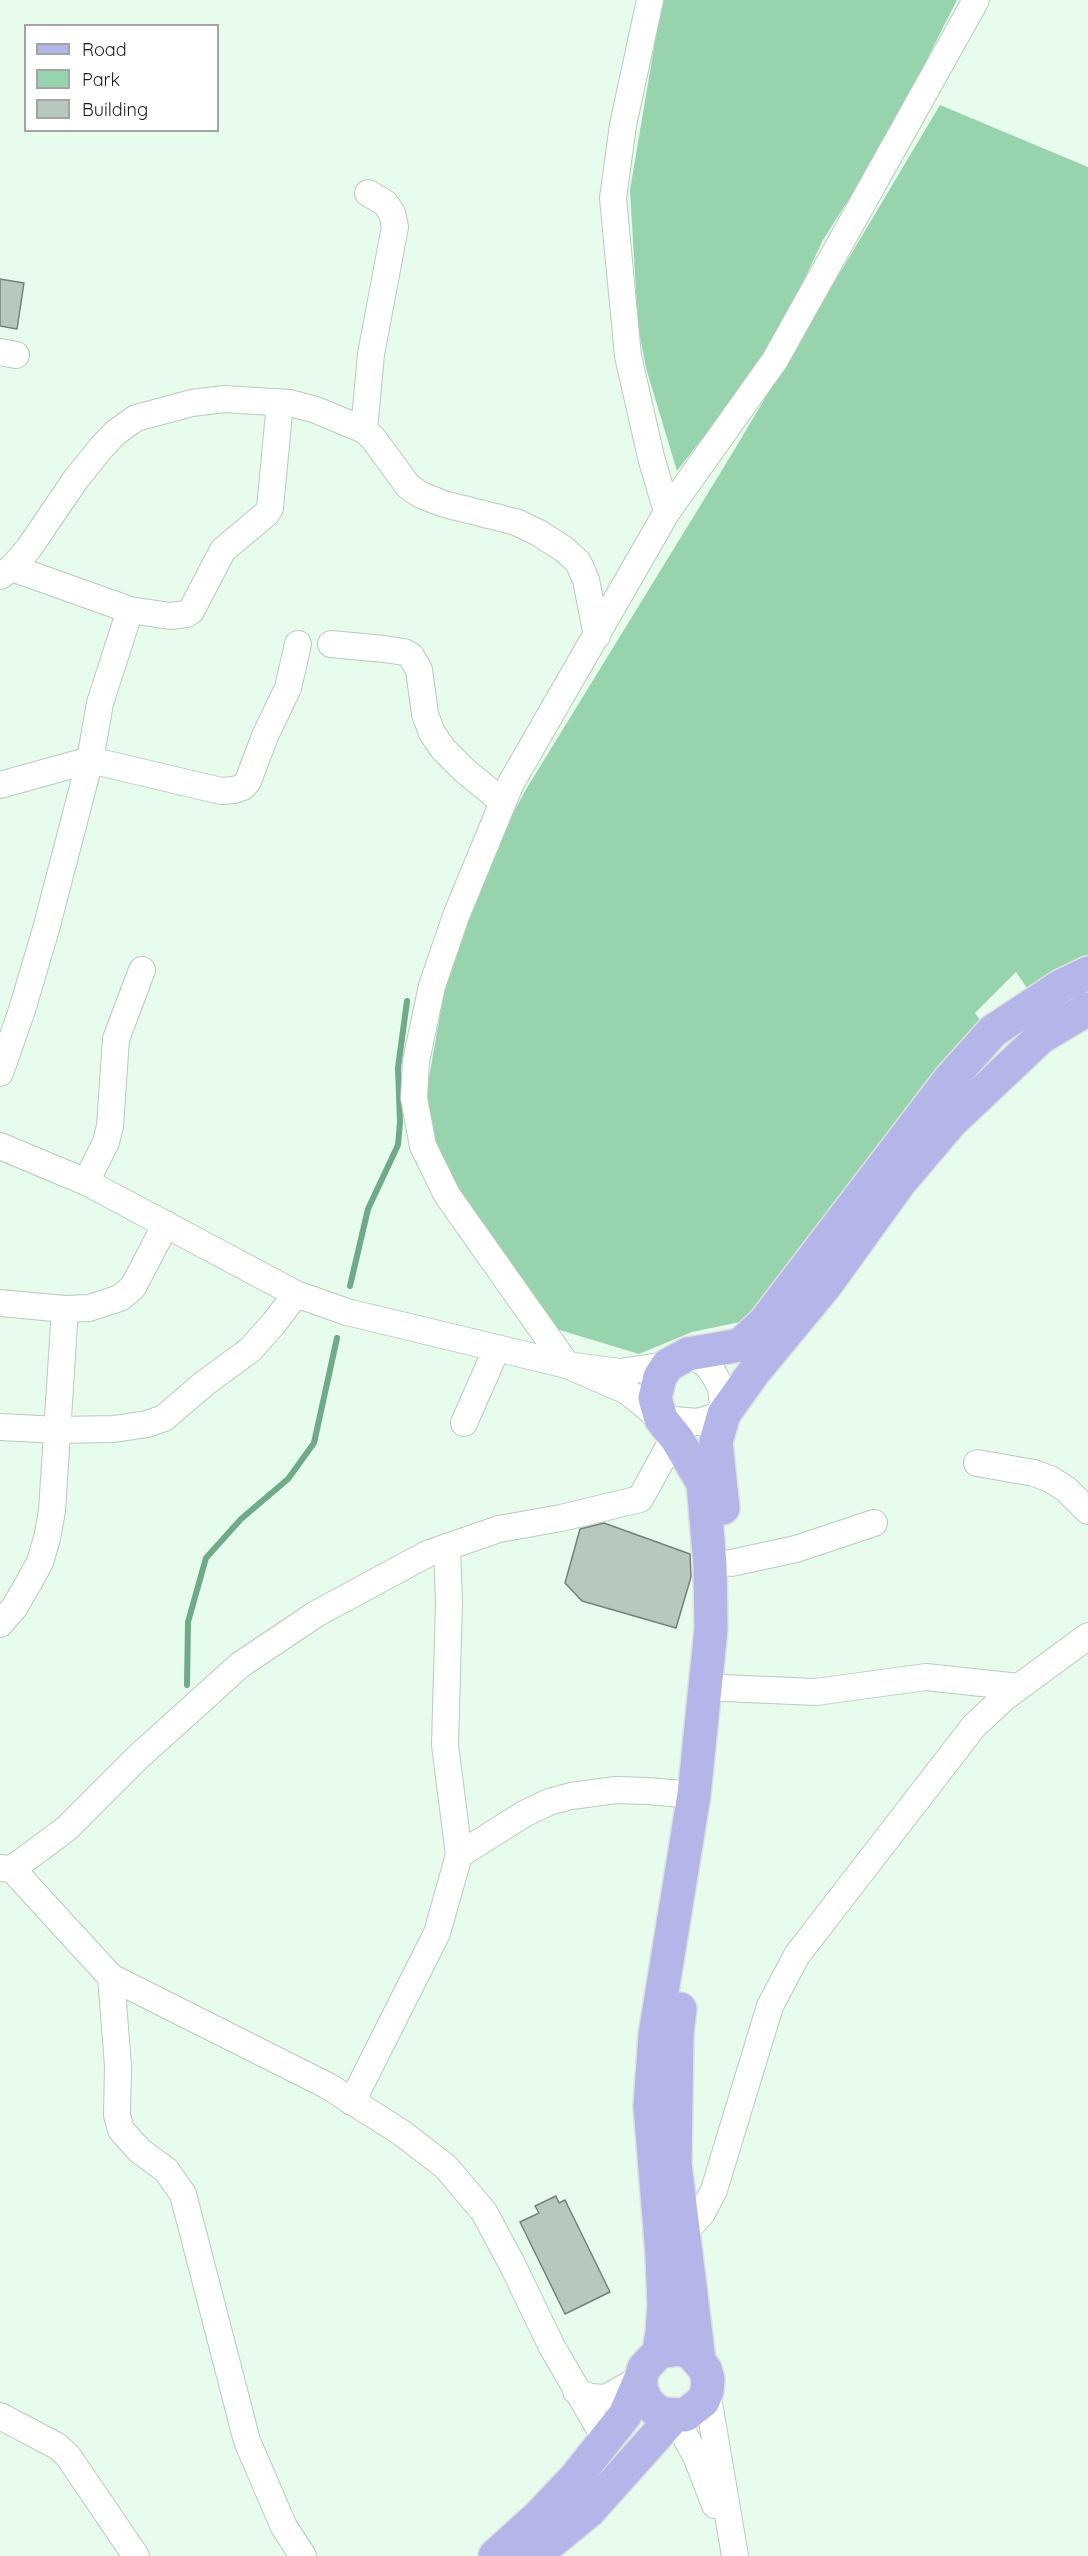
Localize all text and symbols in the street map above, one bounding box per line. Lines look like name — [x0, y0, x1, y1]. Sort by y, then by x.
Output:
legend — [24, 24, 219, 132]
text: Road — [82, 38, 127, 61]
text: Park — [82, 68, 120, 91]
text: Building — [82, 98, 148, 121]

